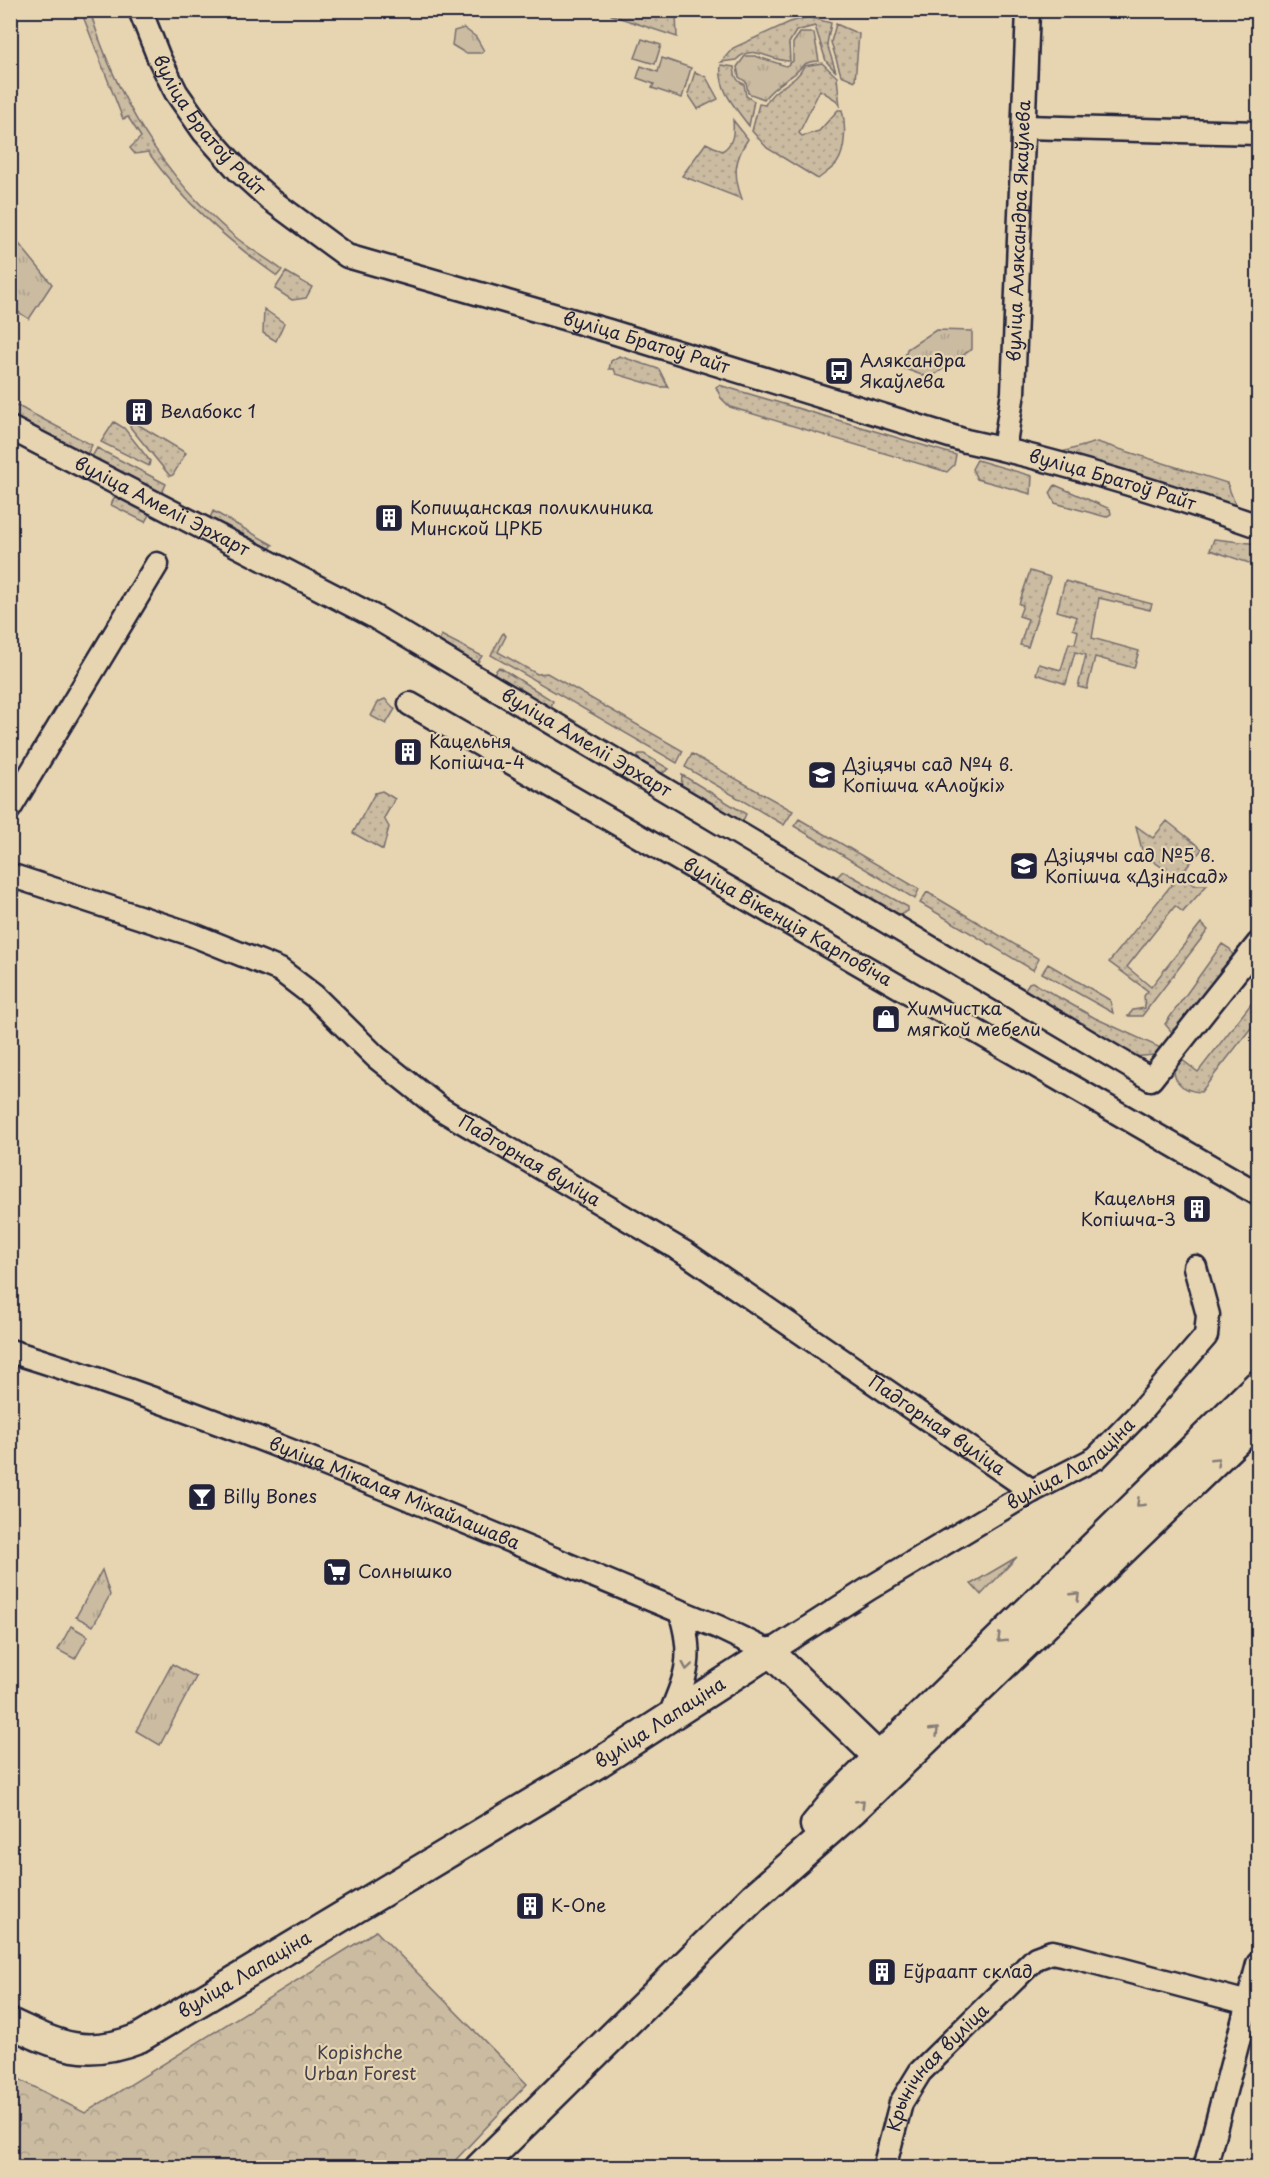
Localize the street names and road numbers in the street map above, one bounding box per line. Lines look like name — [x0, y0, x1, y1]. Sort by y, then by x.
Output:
street label: вуліца Братоў Райт — [147, 49, 273, 201]
street label: вуліца Аляксандра Якаўлева — [999, 99, 1036, 362]
street label: вуліца Братоў Райт — [560, 303, 734, 380]
street label: вуліца Братоў Райт — [1026, 441, 1200, 516]
street label: вуліца Амеліі Эрхарт — [70, 449, 255, 562]
street label: вуліца Амеліі Эрхарт — [497, 680, 678, 803]
street label: вуліца Вікенція Карповіча — [679, 850, 898, 992]
street label: Падгорная вуліца — [454, 1107, 606, 1212]
street label: Падгорная вуліца — [864, 1368, 1012, 1481]
street label: вуліца Лапаціна — [1000, 1411, 1140, 1516]
street label: вуліца Мікалая Міхайлашава — [265, 1429, 525, 1556]
street label: вуліца Лапаціна — [589, 1669, 730, 1774]
street label: вуліца Лапаціна — [172, 1923, 315, 2024]
street label: Крынічная вуліца — [879, 1996, 994, 2134]

